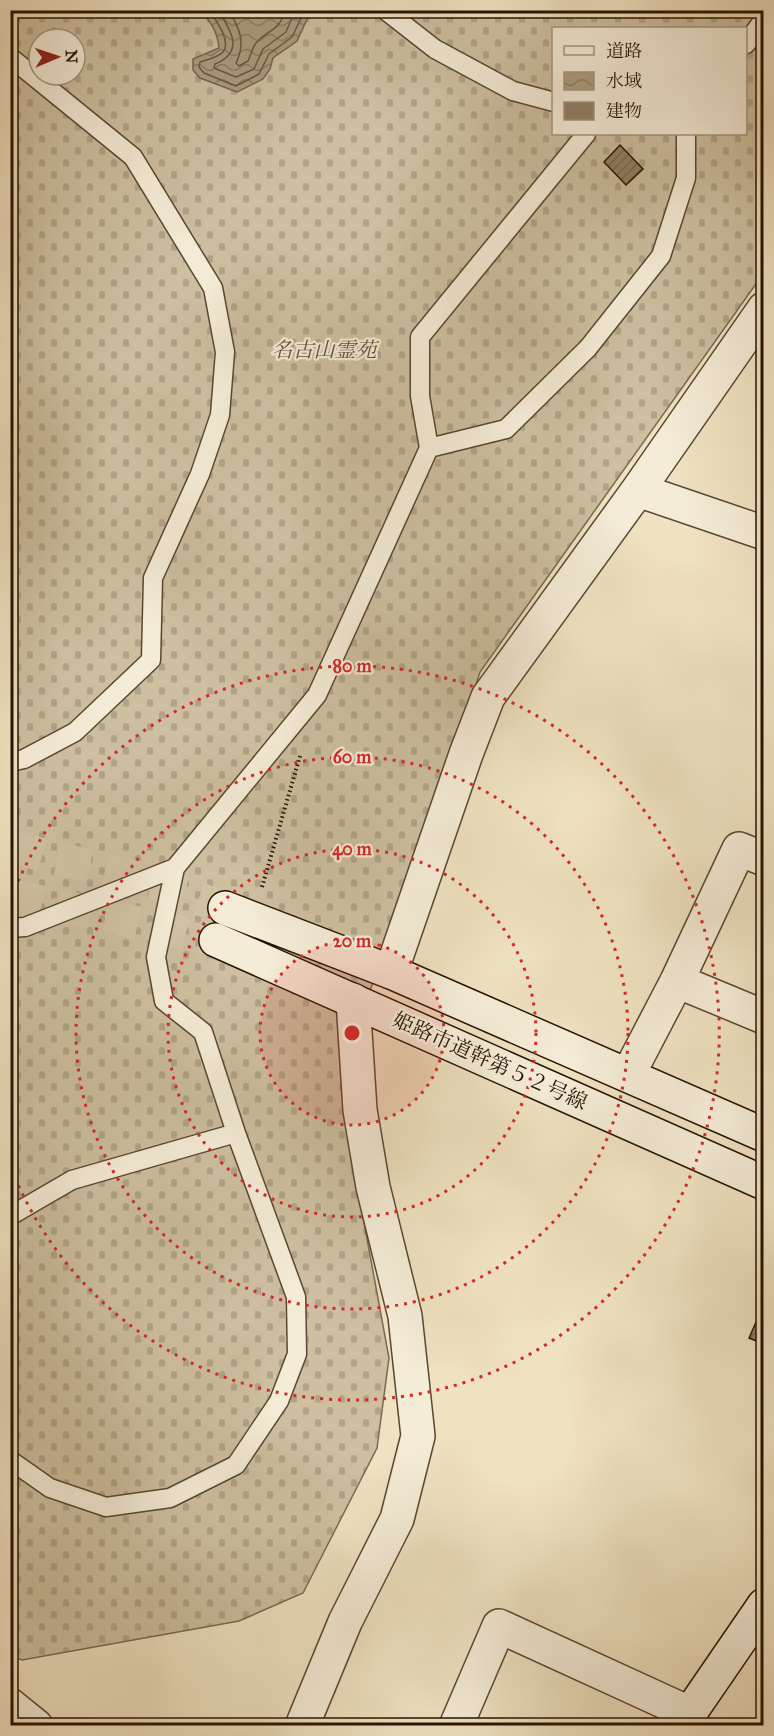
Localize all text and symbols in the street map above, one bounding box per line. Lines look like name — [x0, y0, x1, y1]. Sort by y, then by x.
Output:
north arrow — [27, 27, 87, 87]
legend — [552, 27, 747, 135]
text: 道路 — [606, 40, 642, 62]
text: N — [62, 49, 81, 64]
text: 水域 — [606, 70, 642, 92]
text: 建物 — [606, 100, 642, 122]
park label: 名古山霊苑 — [272, 337, 379, 363]
text: 80 m — [332, 655, 372, 677]
text: 60 m — [333, 746, 372, 768]
text: 40 m — [332, 838, 373, 861]
text: 20 m — [333, 930, 372, 952]
street label: 姫路市道幹第５２号線 — [389, 1006, 591, 1116]
centre of rings — [342, 1023, 362, 1043]

